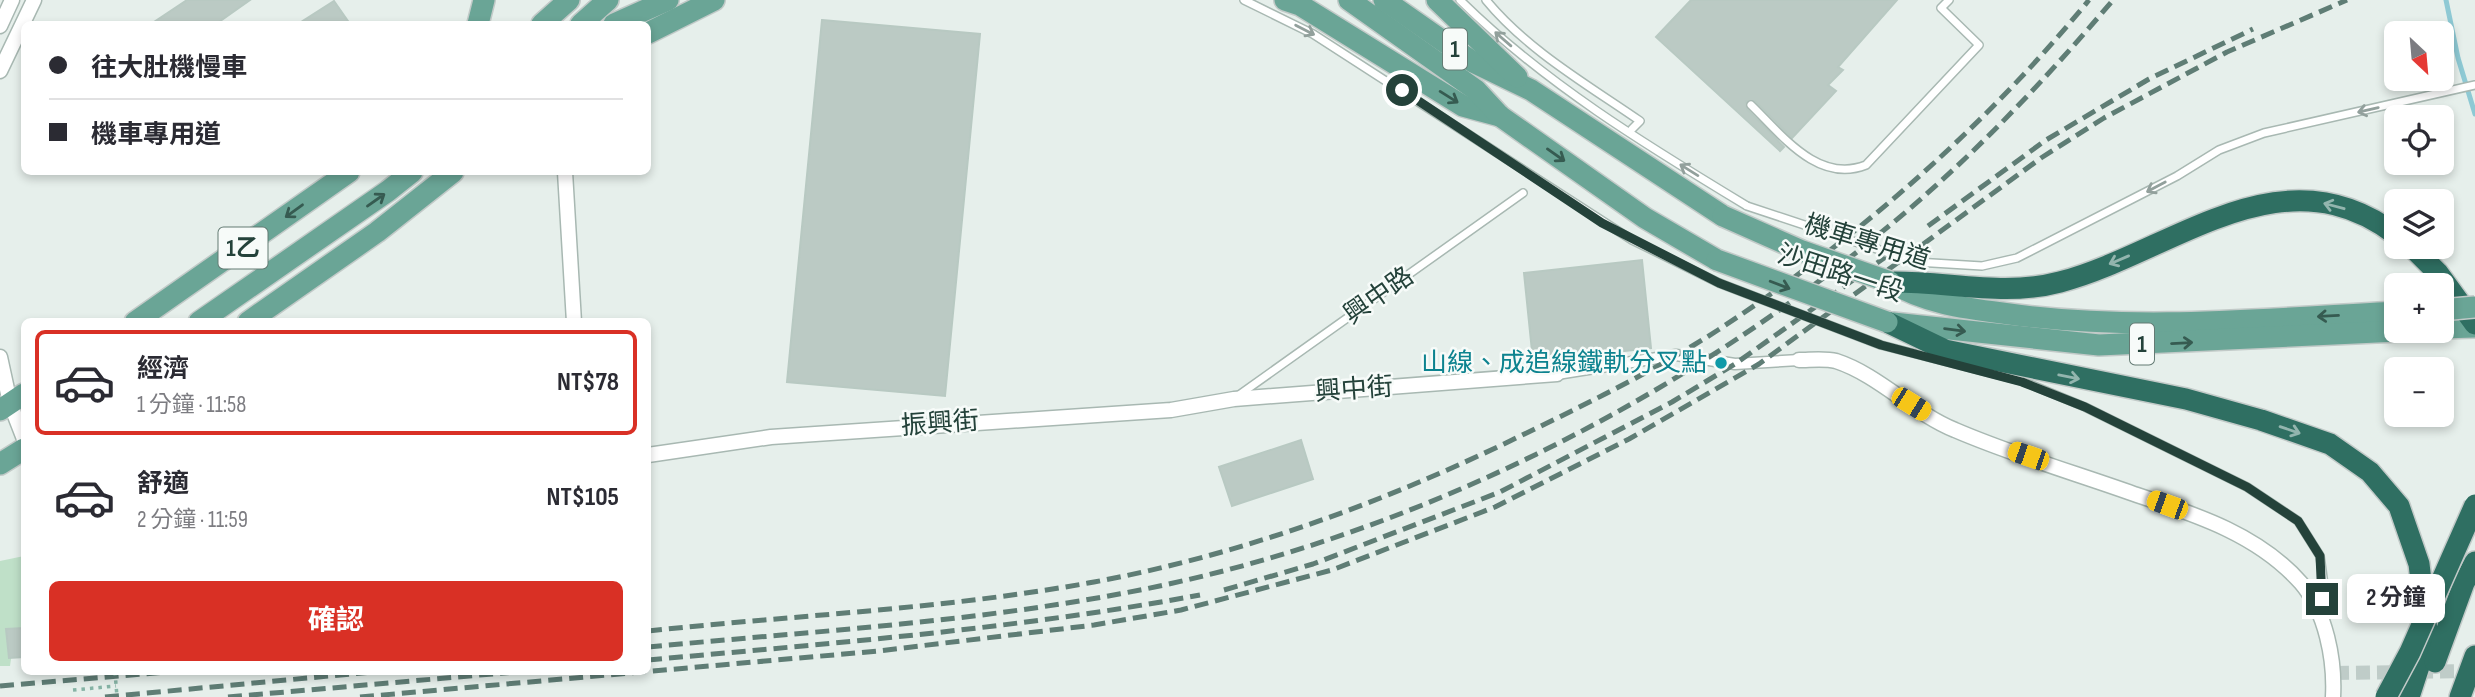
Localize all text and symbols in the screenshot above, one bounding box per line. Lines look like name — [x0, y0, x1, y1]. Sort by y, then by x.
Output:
north arrow — [2384, 21, 2454, 91]
map controls — [2384, 21, 2454, 427]
one-way arrow — [1294, 23, 1315, 37]
road number: 1 — [1443, 28, 1467, 70]
one-way arrow — [1494, 31, 1512, 47]
text: 往大肚機慢車 — [91, 53, 247, 84]
route start — [1386, 74, 1418, 106]
one-way arrow — [1439, 91, 1459, 105]
one-way arrow — [2357, 103, 2380, 117]
button: locate — [2384, 105, 2454, 175]
text: 機車專用道 — [91, 120, 221, 151]
one-way arrow — [1546, 148, 1565, 162]
one-way arrow — [1679, 162, 1699, 176]
one-way arrow — [2146, 181, 2167, 194]
button: layers — [2384, 189, 2454, 259]
one-way arrow — [366, 192, 385, 207]
one-way arrow — [2323, 199, 2345, 212]
one-way arrow — [285, 204, 304, 219]
street label: 機車專用道 — [1800, 209, 1934, 277]
road number: 1乙 — [218, 228, 268, 268]
street label: 沙田路一段 — [1773, 239, 1907, 309]
one-way arrow — [2108, 254, 2130, 267]
street label: 興中路 — [1338, 261, 1420, 331]
button: + — [2384, 273, 2454, 343]
one-way arrow — [1769, 279, 1790, 292]
one-way arrow — [2316, 309, 2339, 322]
one-way arrow — [1943, 324, 1966, 337]
road number: 1 — [2130, 324, 2154, 365]
one-way arrow — [2170, 336, 2192, 349]
place label: 山線、成追線鐵軌分叉點 — [1421, 348, 1707, 379]
icon: car — [53, 351, 116, 414]
text: 經濟 — [137, 354, 189, 385]
marker: 山線、成追線鐵軌分叉點 — [1713, 355, 1729, 371]
button: − — [2384, 357, 2454, 427]
text: NT$78 — [557, 367, 619, 398]
one-way arrow — [2057, 370, 2080, 384]
street label: 興中街 — [1314, 372, 1394, 408]
car — [1888, 384, 1935, 424]
text: 1 分鐘 · 11:58 — [137, 391, 246, 419]
street label: 振興街 — [900, 406, 980, 442]
one-way arrow — [2278, 425, 2300, 437]
car — [2005, 439, 2052, 473]
icon: car — [53, 466, 116, 529]
text: 舒適 — [137, 469, 189, 500]
text: NT$105 — [547, 482, 619, 513]
car — [2144, 488, 2191, 522]
text: 2 分鐘 · 11:59 — [137, 506, 248, 534]
callout: 2 分鐘 — [2346, 574, 2444, 624]
button: 確認 — [49, 581, 623, 661]
route end — [2306, 583, 2338, 615]
text: 2 分鐘 — [2366, 584, 2426, 612]

